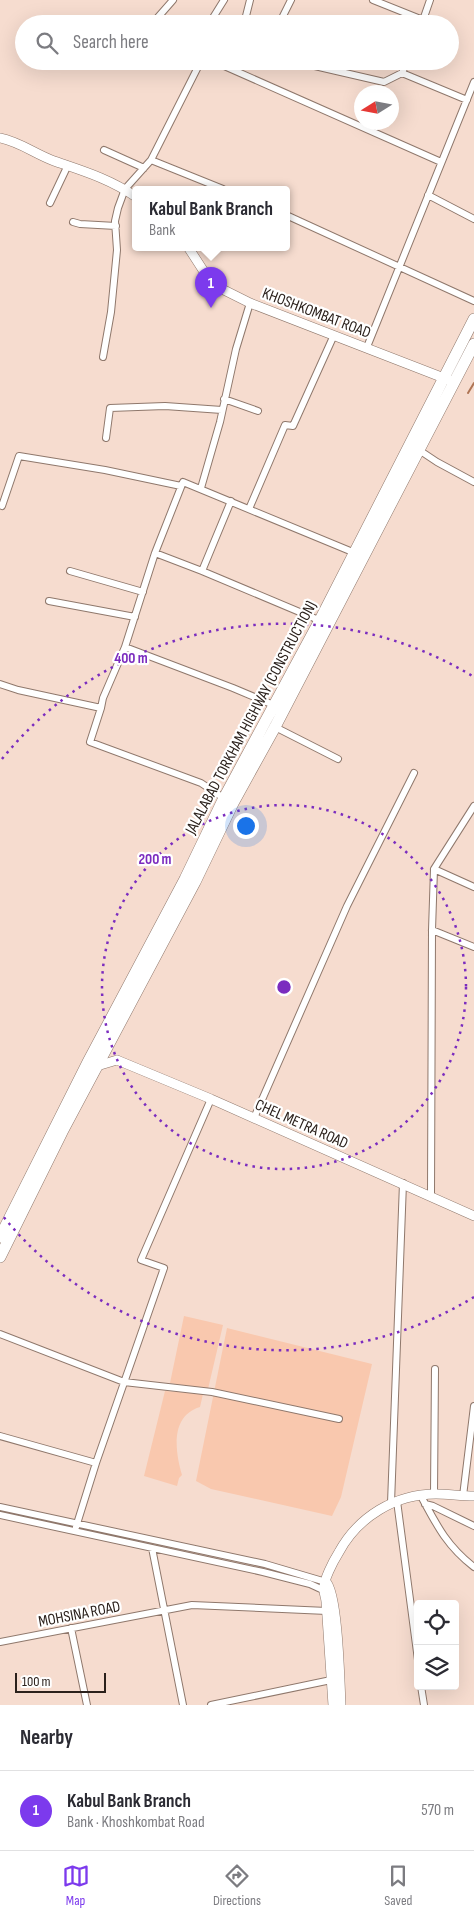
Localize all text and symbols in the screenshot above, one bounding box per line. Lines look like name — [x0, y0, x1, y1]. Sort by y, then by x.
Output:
search box — [15, 15, 459, 70]
icon: search — [33, 29, 61, 57]
text: Search here — [73, 31, 149, 54]
north arrow — [354, 85, 399, 130]
popup — [132, 186, 290, 251]
text: Kabul Bank Branch — [149, 198, 273, 221]
text: Bank — [149, 221, 175, 240]
pin: 1 — [195, 267, 227, 308]
street label: KHOSHKOMBAT ROAD — [260, 284, 373, 343]
street label: JALALABAD TORKHAM HIGHWAY (CONSTRUCTION) — [181, 598, 321, 838]
text: 400 m — [114, 649, 148, 668]
your location — [233, 813, 259, 839]
text: 200 m — [138, 850, 172, 869]
centre of rings — [275, 978, 293, 996]
street label: CHEL METRA ROAD — [252, 1095, 351, 1153]
street label: MOHSINA ROAD — [37, 1597, 122, 1632]
map controls — [414, 1600, 459, 1690]
button: locate — [414, 1600, 459, 1645]
button: layers — [414, 1645, 459, 1690]
scale bar — [15, 1670, 106, 1693]
text: 100 m — [22, 1673, 51, 1690]
text: Nearby — [20, 1725, 73, 1750]
text: Kabul Bank Branch — [67, 1790, 191, 1813]
text: 1 — [33, 1801, 39, 1820]
text: 570 m — [421, 1801, 454, 1820]
text: Bank · Khoshkombat Road — [67, 1813, 205, 1832]
tab: Map — [62, 1862, 90, 1909]
tab: Directions — [213, 1862, 261, 1909]
tab: Saved — [384, 1862, 412, 1909]

